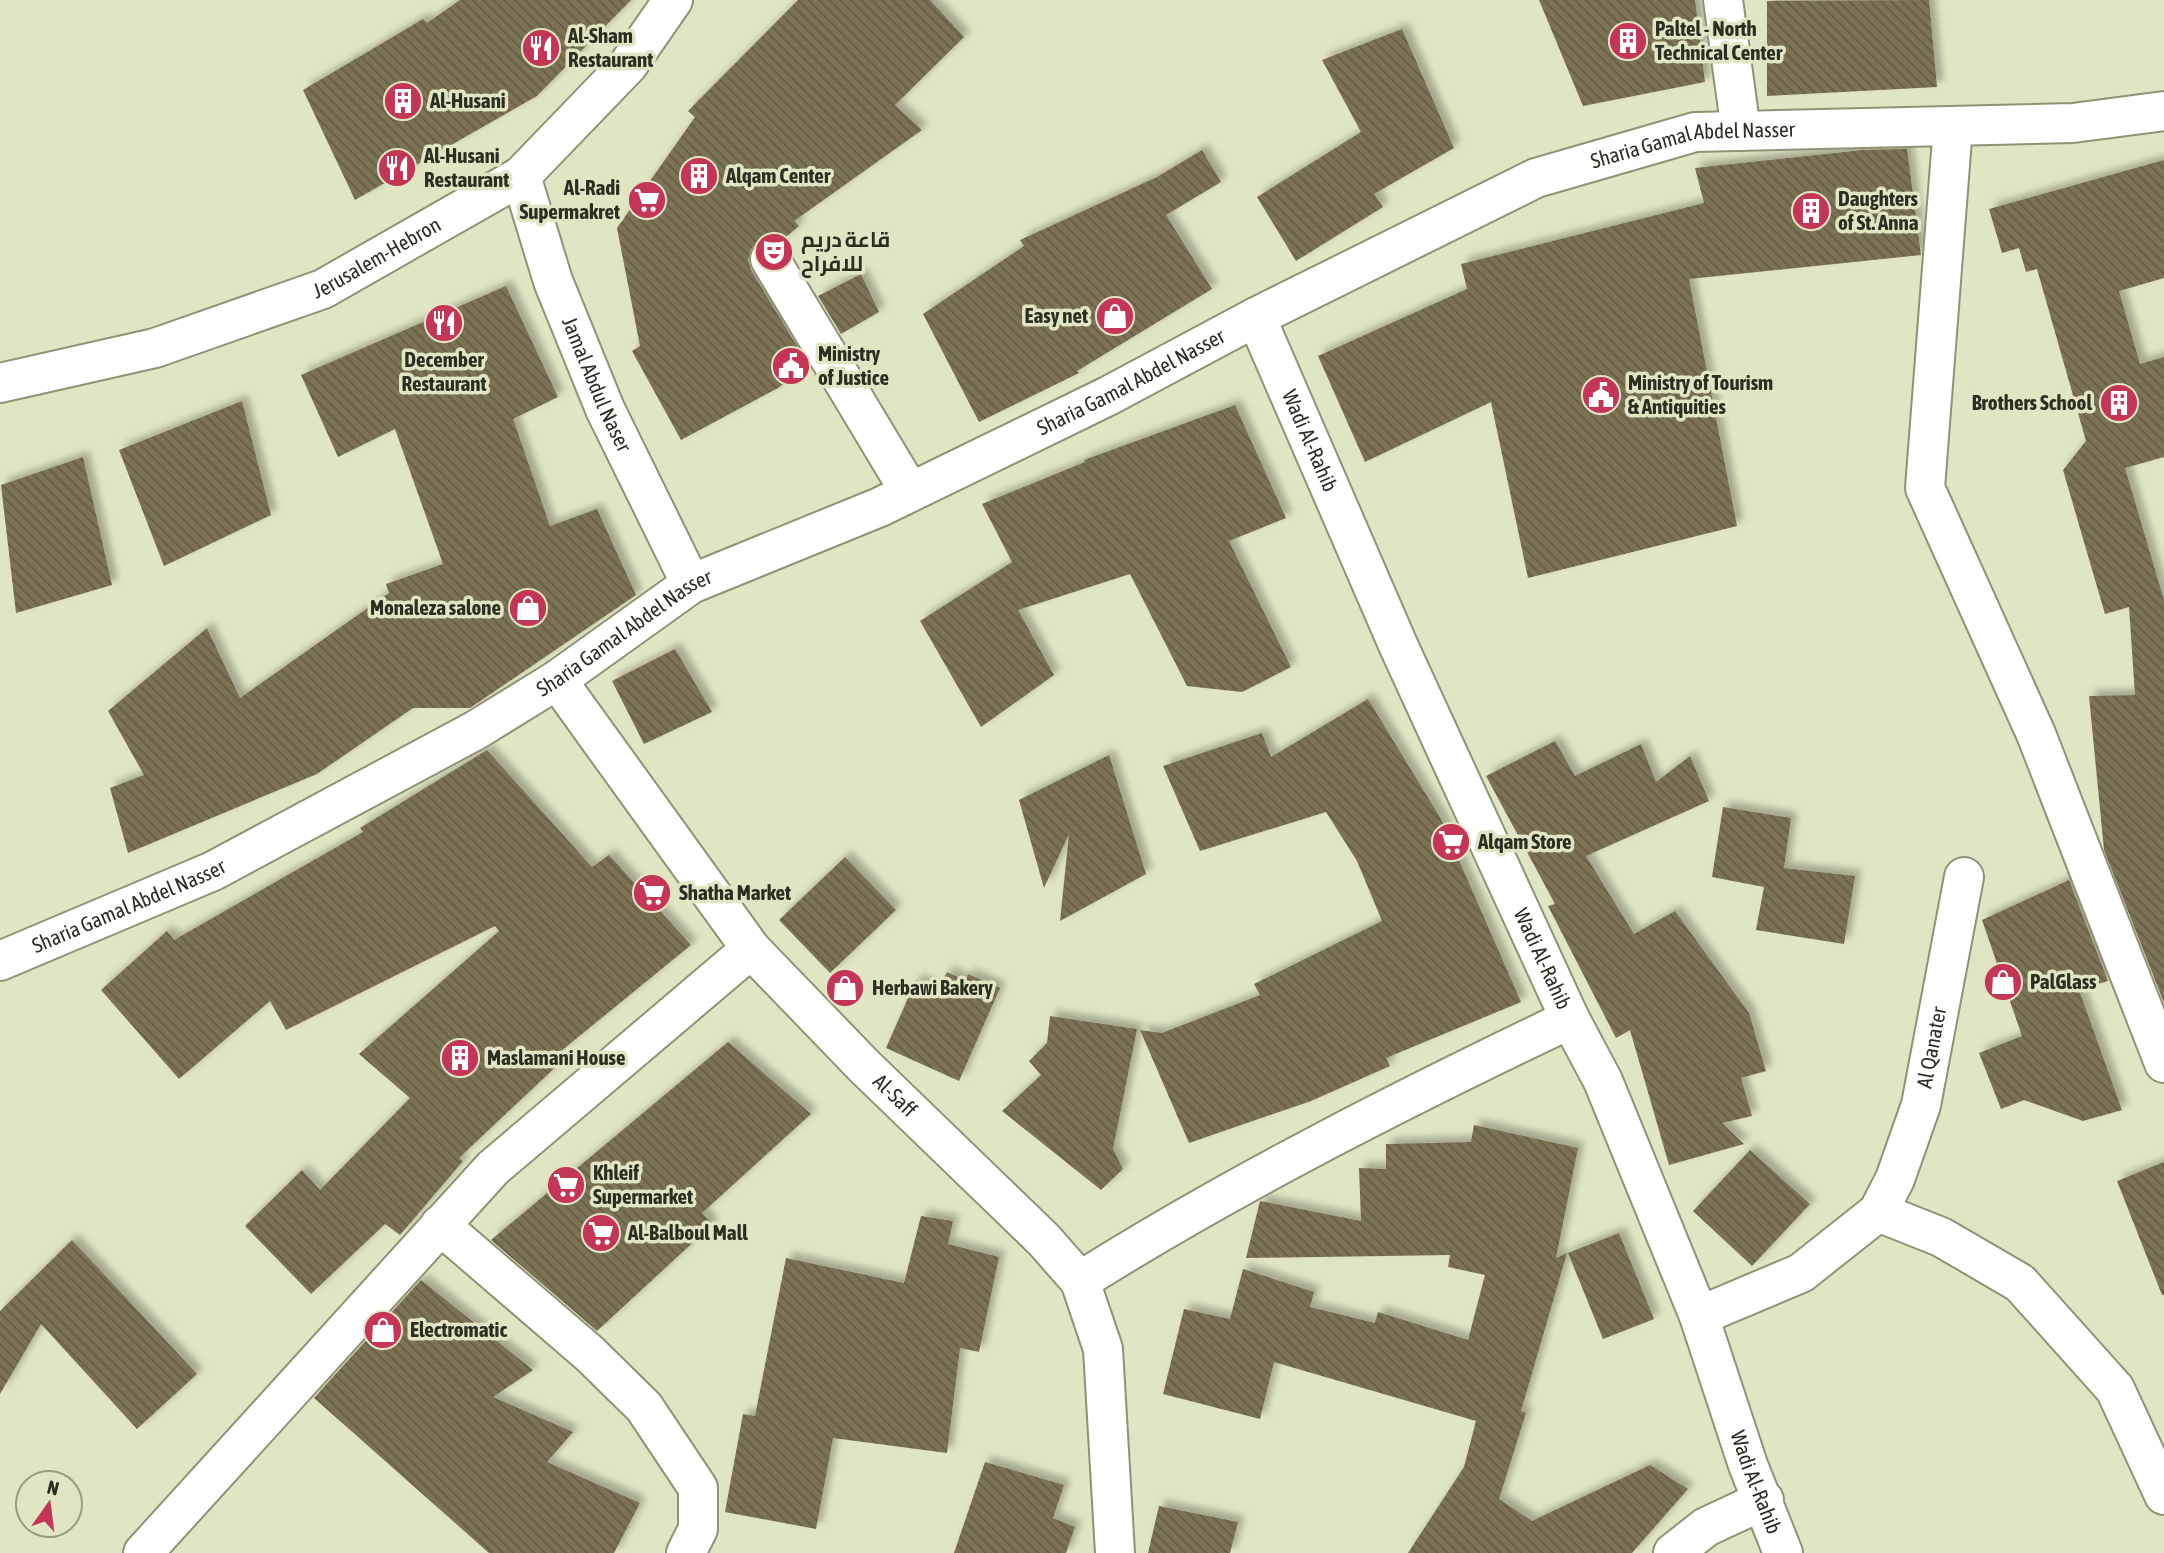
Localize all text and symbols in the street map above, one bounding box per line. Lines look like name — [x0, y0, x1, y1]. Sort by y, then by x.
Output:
place label: Paltel - North Technical Center — [1655, 16, 1783, 64]
building icon: Paltel - North Technical Center — [1607, 20, 1649, 62]
place label: Al-Sham Restaurant — [567, 23, 653, 71]
restaurant icon: Al-Sham Restaurant — [520, 27, 562, 69]
building icon: Al-Husani — [382, 80, 424, 122]
place label: Al-Husani — [429, 88, 506, 112]
street label: Sharia Gamal Abdel Nasser — [1588, 117, 1796, 173]
place label: Al-Husani Restaurant — [423, 143, 509, 191]
restaurant icon: Al-Husani Restaurant — [376, 147, 418, 189]
building icon: Alqam Center — [678, 155, 720, 197]
place label: Alqam Center — [725, 163, 831, 187]
place label: Al-Radi Supermakret — [519, 175, 620, 223]
supermarket icon: Al-Radi Supermakret — [626, 179, 668, 221]
place label: Daughters of St. Anna — [1838, 186, 1919, 234]
building icon: Daughters of St. Anna — [1790, 190, 1832, 232]
street label: Jerusalem-Hebron — [310, 211, 444, 303]
place label: قاعة دريم للافراح — [801, 227, 890, 278]
theatre icon: قاعة دريم للافراح — [753, 231, 795, 273]
shop icon: Easy net — [1094, 295, 1136, 337]
restaurant icon: December Restaurant — [423, 302, 465, 344]
place label: Easy net — [1025, 303, 1088, 327]
street label: Jamal Abdul Naser — [558, 313, 637, 456]
street label: Sharia Gamal Abdel Nasser — [1033, 323, 1229, 440]
place label: Ministry of Justice — [818, 341, 889, 389]
public building icon: Ministry of Justice — [770, 345, 812, 387]
place label: December Restaurant — [401, 347, 487, 395]
place label: Ministry of Tourism & Antiquities — [1628, 370, 1773, 418]
public building icon: Ministry of Tourism & Antiquities — [1580, 374, 1622, 416]
building icon: Brothers School — [2098, 382, 2140, 424]
street label: Wadi Al-Rahib — [1278, 386, 1343, 495]
place label: Brothers School — [1972, 390, 2092, 414]
street label: Sharia Gamal Abdel Nasser — [532, 564, 716, 701]
shop icon: Monaleza salone — [507, 587, 549, 629]
place label: Monaleza salone — [370, 595, 501, 619]
supermarket icon: Alqam Store — [1430, 821, 1472, 863]
place label: Alqam Store — [1477, 829, 1572, 853]
street label: Sharia Gamal Abdel Nasser — [28, 853, 230, 957]
supermarket icon: Shatha Market — [631, 872, 673, 914]
place label: Shatha Market — [679, 880, 791, 904]
street label: Wadi Al-Rahib — [1510, 904, 1577, 1013]
shop icon: PalGlass — [1982, 961, 2024, 1003]
shop icon: Herbawi Bakery — [824, 967, 866, 1009]
place label: PalGlass — [2030, 969, 2097, 993]
place label: Herbawi Bakery — [872, 975, 993, 999]
street label: Al Qanater — [1911, 1004, 1950, 1090]
building icon: Maslamani House — [439, 1037, 481, 1079]
place label: Maslamani House — [487, 1045, 626, 1069]
street label: Al-Saff — [869, 1069, 923, 1122]
place label: Khleif Supermarket — [593, 1160, 693, 1208]
supermarket icon: Khleif Supermarket — [545, 1164, 587, 1206]
supermarket icon: Al-Balboul Mall — [580, 1212, 622, 1254]
place label: Al-Balboul Mall — [627, 1220, 748, 1244]
shop icon: Electromatic — [362, 1309, 404, 1351]
place label: Electromatic — [410, 1317, 507, 1341]
street label: Wadi Al-Rahib — [1727, 1427, 1787, 1537]
north arrow — [14, 1469, 84, 1539]
text: N — [45, 1475, 61, 1500]

